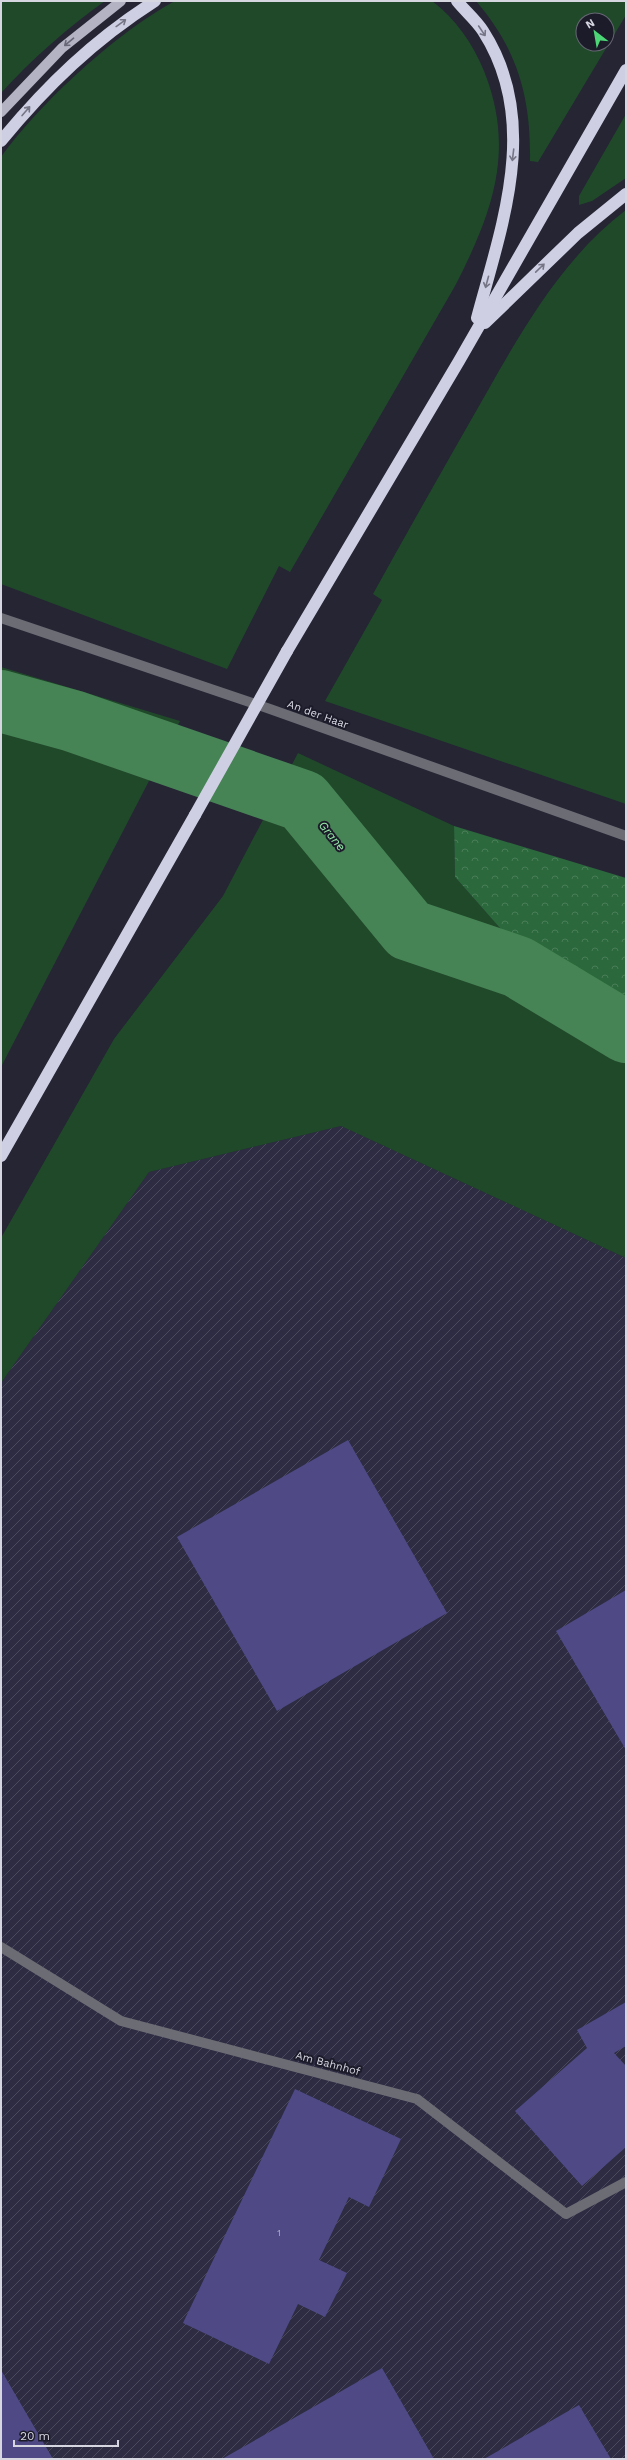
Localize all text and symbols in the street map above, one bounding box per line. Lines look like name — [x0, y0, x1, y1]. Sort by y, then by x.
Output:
north arrow — [575, 12, 615, 52]
text: N — [583, 16, 597, 32]
one-way arrow — [115, 19, 126, 27]
one-way arrow — [478, 25, 486, 36]
one-way arrow — [63, 38, 74, 47]
one-way arrow — [21, 106, 30, 117]
one-way arrow — [509, 148, 517, 161]
one-way arrow — [535, 263, 545, 273]
one-way arrow — [483, 275, 490, 288]
street label: An der Haar — [286, 697, 351, 732]
water label: Grane — [316, 818, 348, 854]
street label: Am Bahnhof — [294, 2049, 362, 2078]
house number: 1 — [277, 2228, 281, 2238]
scale bar — [14, 2422, 118, 2448]
text: 20 m — [20, 2429, 50, 2443]

